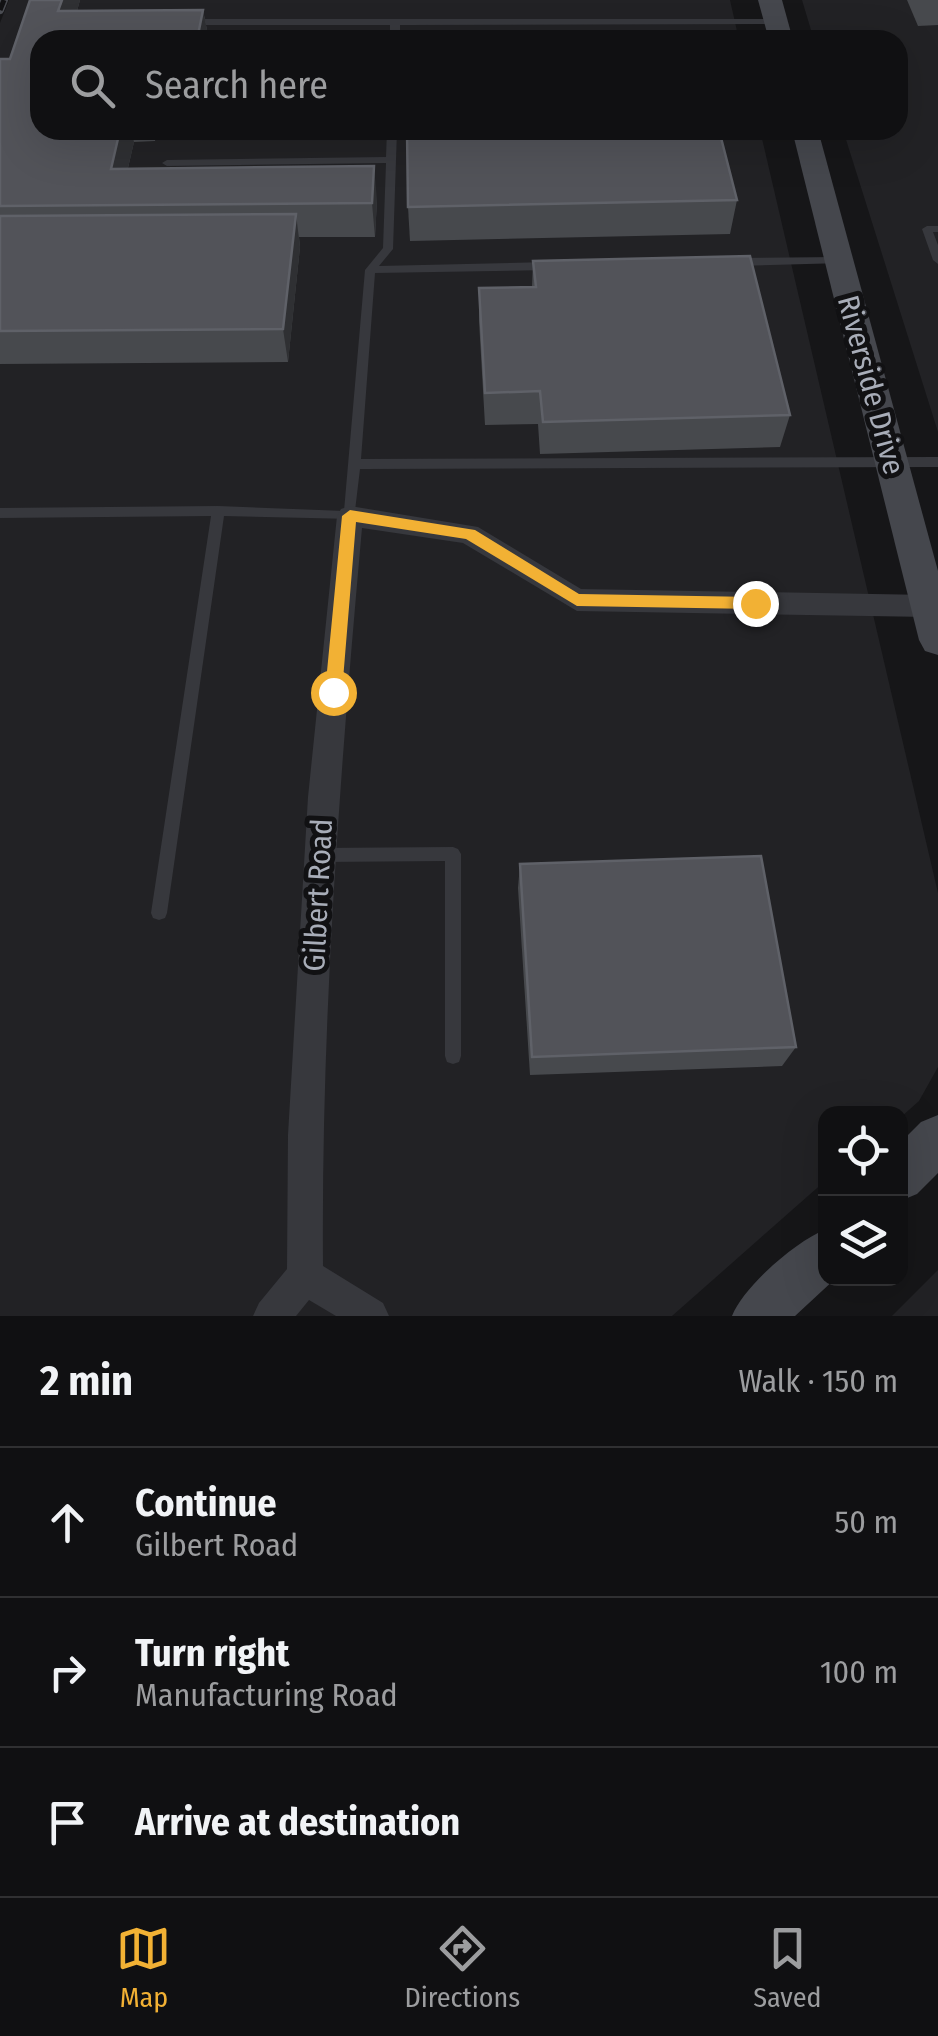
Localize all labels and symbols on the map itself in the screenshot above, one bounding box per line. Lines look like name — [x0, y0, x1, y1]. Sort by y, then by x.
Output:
street label: Riverside Drive — [830, 292, 912, 478]
route end — [733, 581, 779, 627]
route start — [311, 670, 357, 716]
street label: Gilbert Road — [296, 818, 340, 972]

